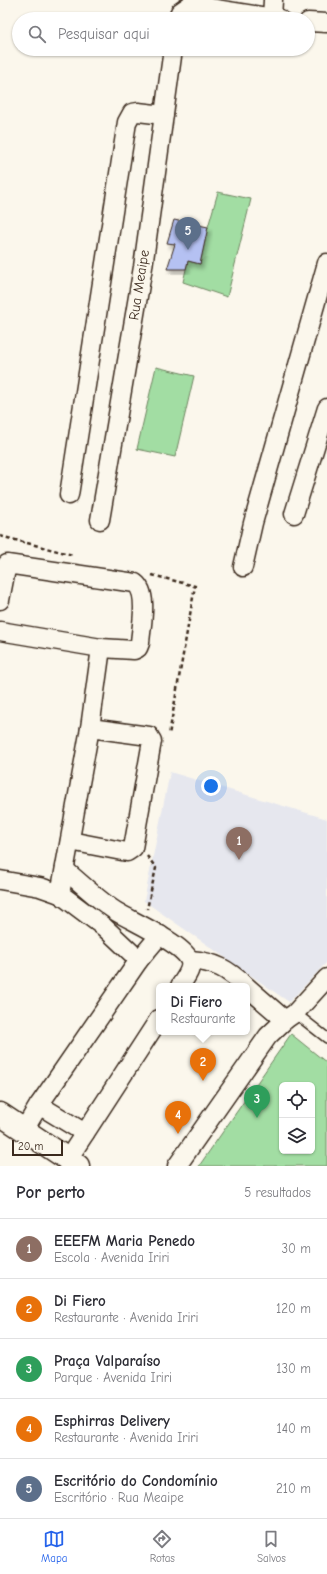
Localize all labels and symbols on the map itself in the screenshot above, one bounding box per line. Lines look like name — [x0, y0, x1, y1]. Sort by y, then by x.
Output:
pin: 5 — [175, 217, 201, 250]
street label: Rua Meaipe — [125, 249, 153, 321]
your location — [201, 776, 221, 796]
pin: 1 — [226, 827, 252, 860]
pin: 2 — [190, 1048, 216, 1081]
pin: 3 — [244, 1085, 270, 1118]
pin: 4 — [165, 1101, 191, 1134]
scale bar — [12, 1138, 63, 1157]

